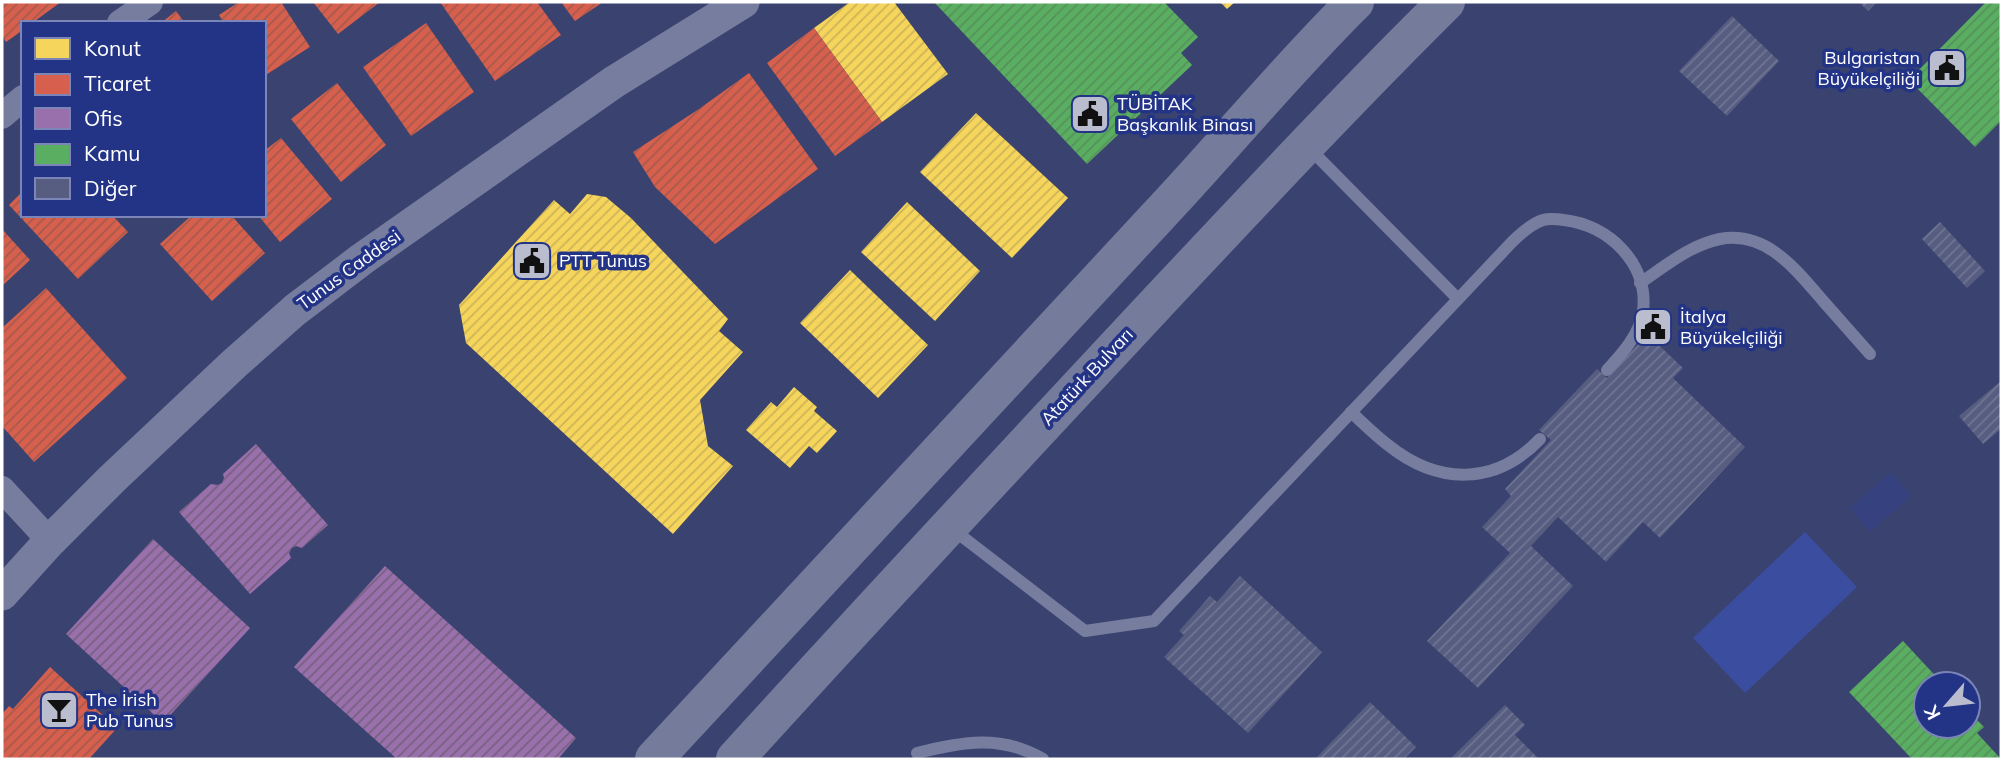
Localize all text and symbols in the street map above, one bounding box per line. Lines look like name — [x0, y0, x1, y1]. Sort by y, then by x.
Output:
legend — [21, 21, 266, 217]
text: Konut — [84, 35, 141, 61]
place label: Bulgaristan Büyükelçiliği — [1817, 46, 1920, 90]
public building icon: Bulgaristan Büyükelçiliği — [1926, 47, 1968, 89]
text: Ticaret — [84, 70, 151, 96]
place label: TÜBİTAK Başkanlık Binası — [1117, 92, 1253, 136]
public building icon: TÜBİTAK Başkanlık Binası — [1069, 93, 1111, 135]
text: Ofis — [84, 105, 123, 131]
text: Kamu — [84, 140, 140, 166]
text: Diğer — [84, 175, 137, 201]
street label: Tunus Caddesi — [293, 224, 405, 315]
public building icon: PTT Tunus — [511, 240, 553, 282]
place label: PTT Tunus — [559, 249, 647, 272]
place label: İtalya Büyükelçiliği — [1680, 305, 1783, 349]
public building icon: İtalya Büyükelçiliği — [1632, 306, 1674, 348]
street label: Atatürk Bulvarı — [1036, 323, 1138, 430]
north arrow — [1912, 670, 1982, 740]
place label: The İrish Pub Tunus — [86, 688, 173, 732]
bar icon: The İrish Pub Tunus — [38, 689, 80, 731]
text: K — [1918, 701, 1946, 724]

